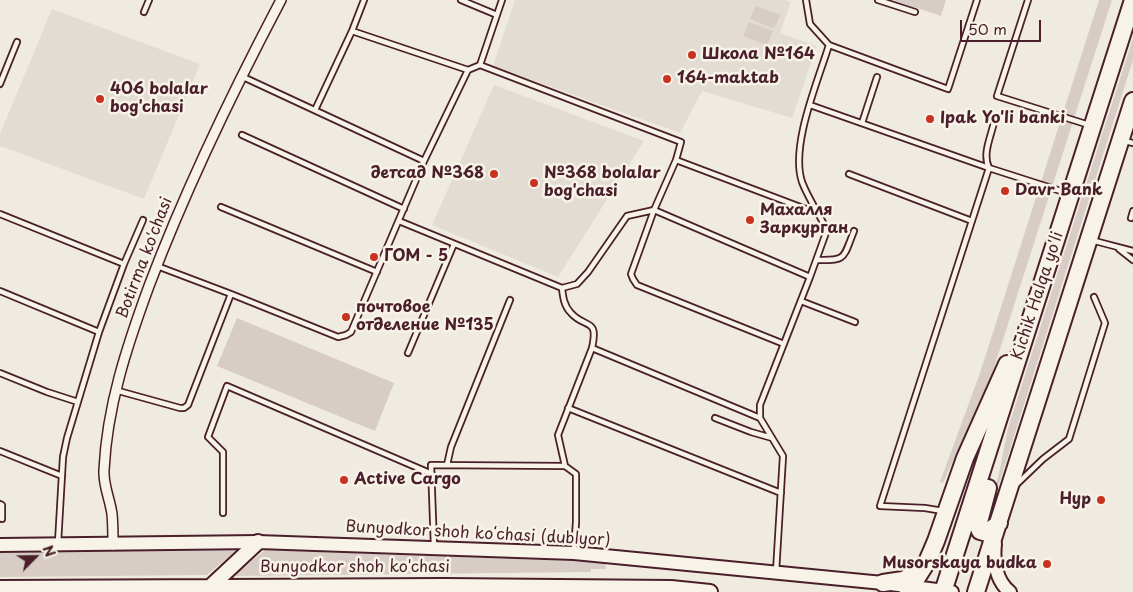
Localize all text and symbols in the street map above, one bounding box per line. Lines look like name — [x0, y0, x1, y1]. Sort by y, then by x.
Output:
scale bar — [963, 10, 1044, 42]
text: 50 m — [968, 17, 1007, 40]
place label: Школа №164 — [702, 45, 815, 65]
marker: Школа №164 — [686, 49, 698, 61]
place label: 164-maktab — [677, 69, 779, 89]
marker: 164-maktab — [661, 73, 673, 85]
place label: 406 bolalar bog'chasi — [110, 80, 208, 118]
marker: 406 bolalar bog'chasi — [94, 93, 106, 105]
place label: Ipak Yo'li banki — [940, 109, 1065, 129]
marker: Ipak Yo'li banki — [924, 113, 936, 125]
place label: детсад №368 — [371, 164, 484, 184]
place label: №368 bolalar bog'chasi — [544, 164, 661, 202]
marker: детсад №368 — [488, 168, 500, 180]
marker: №368 bolalar bog'chasi — [528, 177, 540, 189]
place label: Davr Bank — [1015, 181, 1103, 201]
marker: Davr Bank — [999, 185, 1011, 197]
street label: Botirma ko'chasi — [113, 195, 177, 321]
place label: Махалля Заркурган — [760, 201, 848, 239]
marker: Махалля Заркурган — [744, 214, 756, 226]
street label: Kichik Halqa yo'li — [1008, 229, 1068, 363]
place label: ГОМ - 5 — [384, 247, 448, 267]
marker: ГОМ - 5 — [368, 251, 380, 263]
place label: почтовое отделение №135 — [356, 298, 494, 336]
marker: почтовое отделение №135 — [340, 311, 352, 323]
place label: Active Cargo — [354, 470, 461, 490]
marker: Active Cargo — [338, 474, 350, 486]
place label: Нур — [1059, 490, 1091, 510]
marker: Нур — [1095, 494, 1107, 506]
street label: Bunyodkor shoh koʻchasi (dublyor) — [345, 517, 611, 551]
north arrow — [10, 532, 60, 582]
text: N — [37, 542, 61, 560]
place label: Musorskaya budka — [882, 554, 1037, 574]
street label: Bunyodkor shoh ko'chasi — [260, 558, 450, 578]
marker: Musorskaya budka — [1041, 558, 1053, 570]

